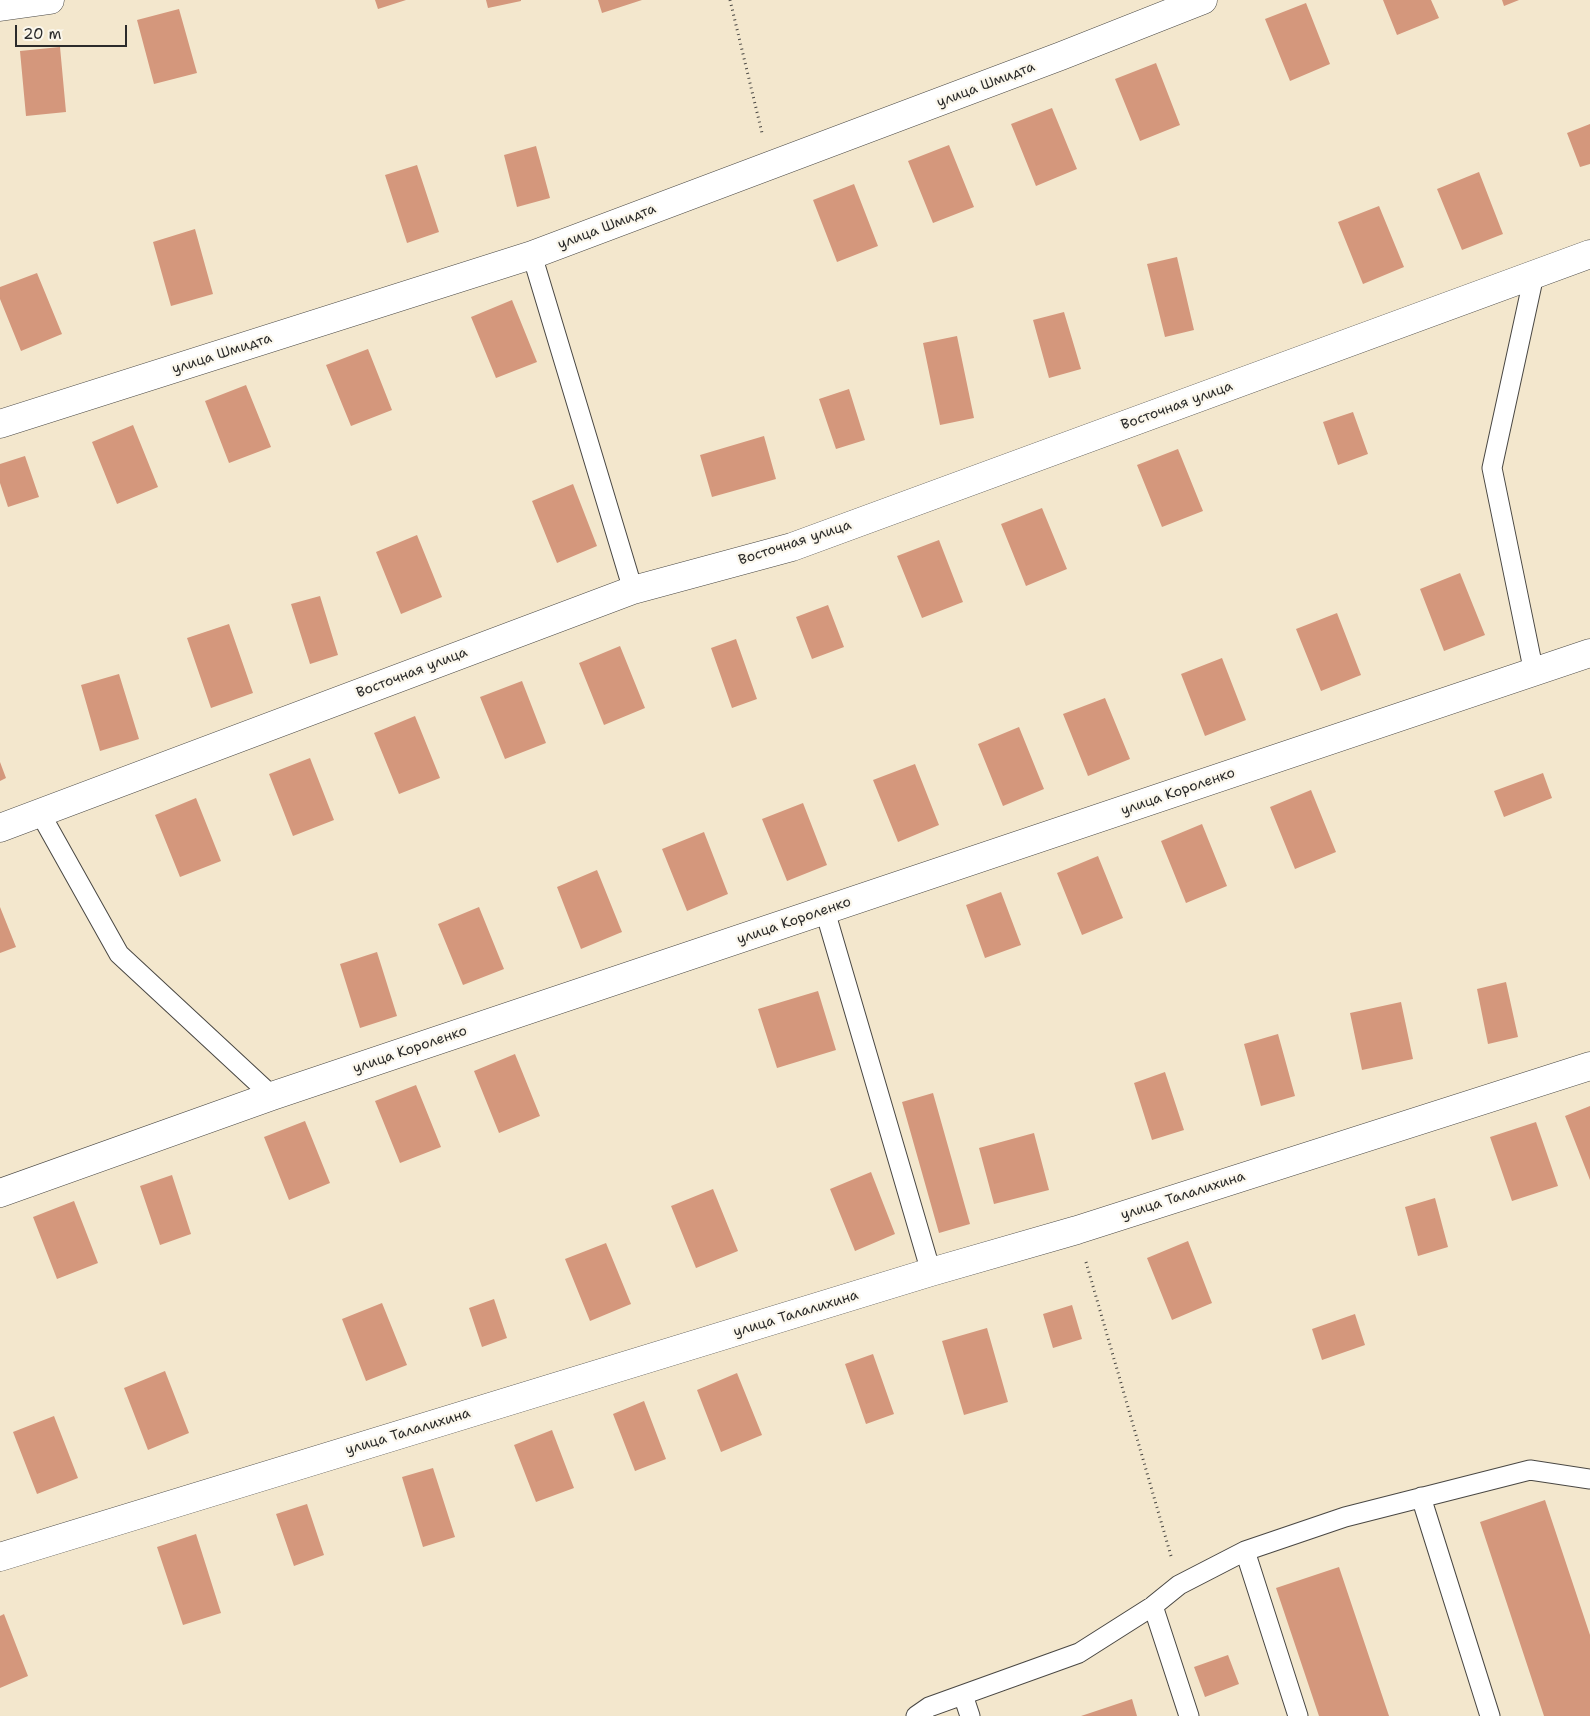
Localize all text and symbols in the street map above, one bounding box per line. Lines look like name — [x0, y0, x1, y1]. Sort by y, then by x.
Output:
scale bar — [18, 15, 130, 47]
text: 20 m — [23, 24, 62, 44]
street label: улица Шмидта — [935, 59, 1037, 111]
street label: улица Шмидта — [556, 201, 658, 253]
street label: улица Шмидта — [170, 330, 274, 378]
street label: Восточная улица — [1119, 378, 1235, 434]
street label: Восточная улица — [737, 517, 853, 569]
street label: Восточная улица — [354, 644, 470, 702]
street label: улица Короленко — [1119, 765, 1237, 819]
street label: улица Короленко — [735, 894, 853, 948]
street label: улица Короленко — [351, 1023, 469, 1077]
street label: улица Талалихина — [1119, 1168, 1247, 1224]
street label: улица Талалихина — [732, 1287, 860, 1341]
street label: улица Талалихина — [344, 1405, 472, 1459]

